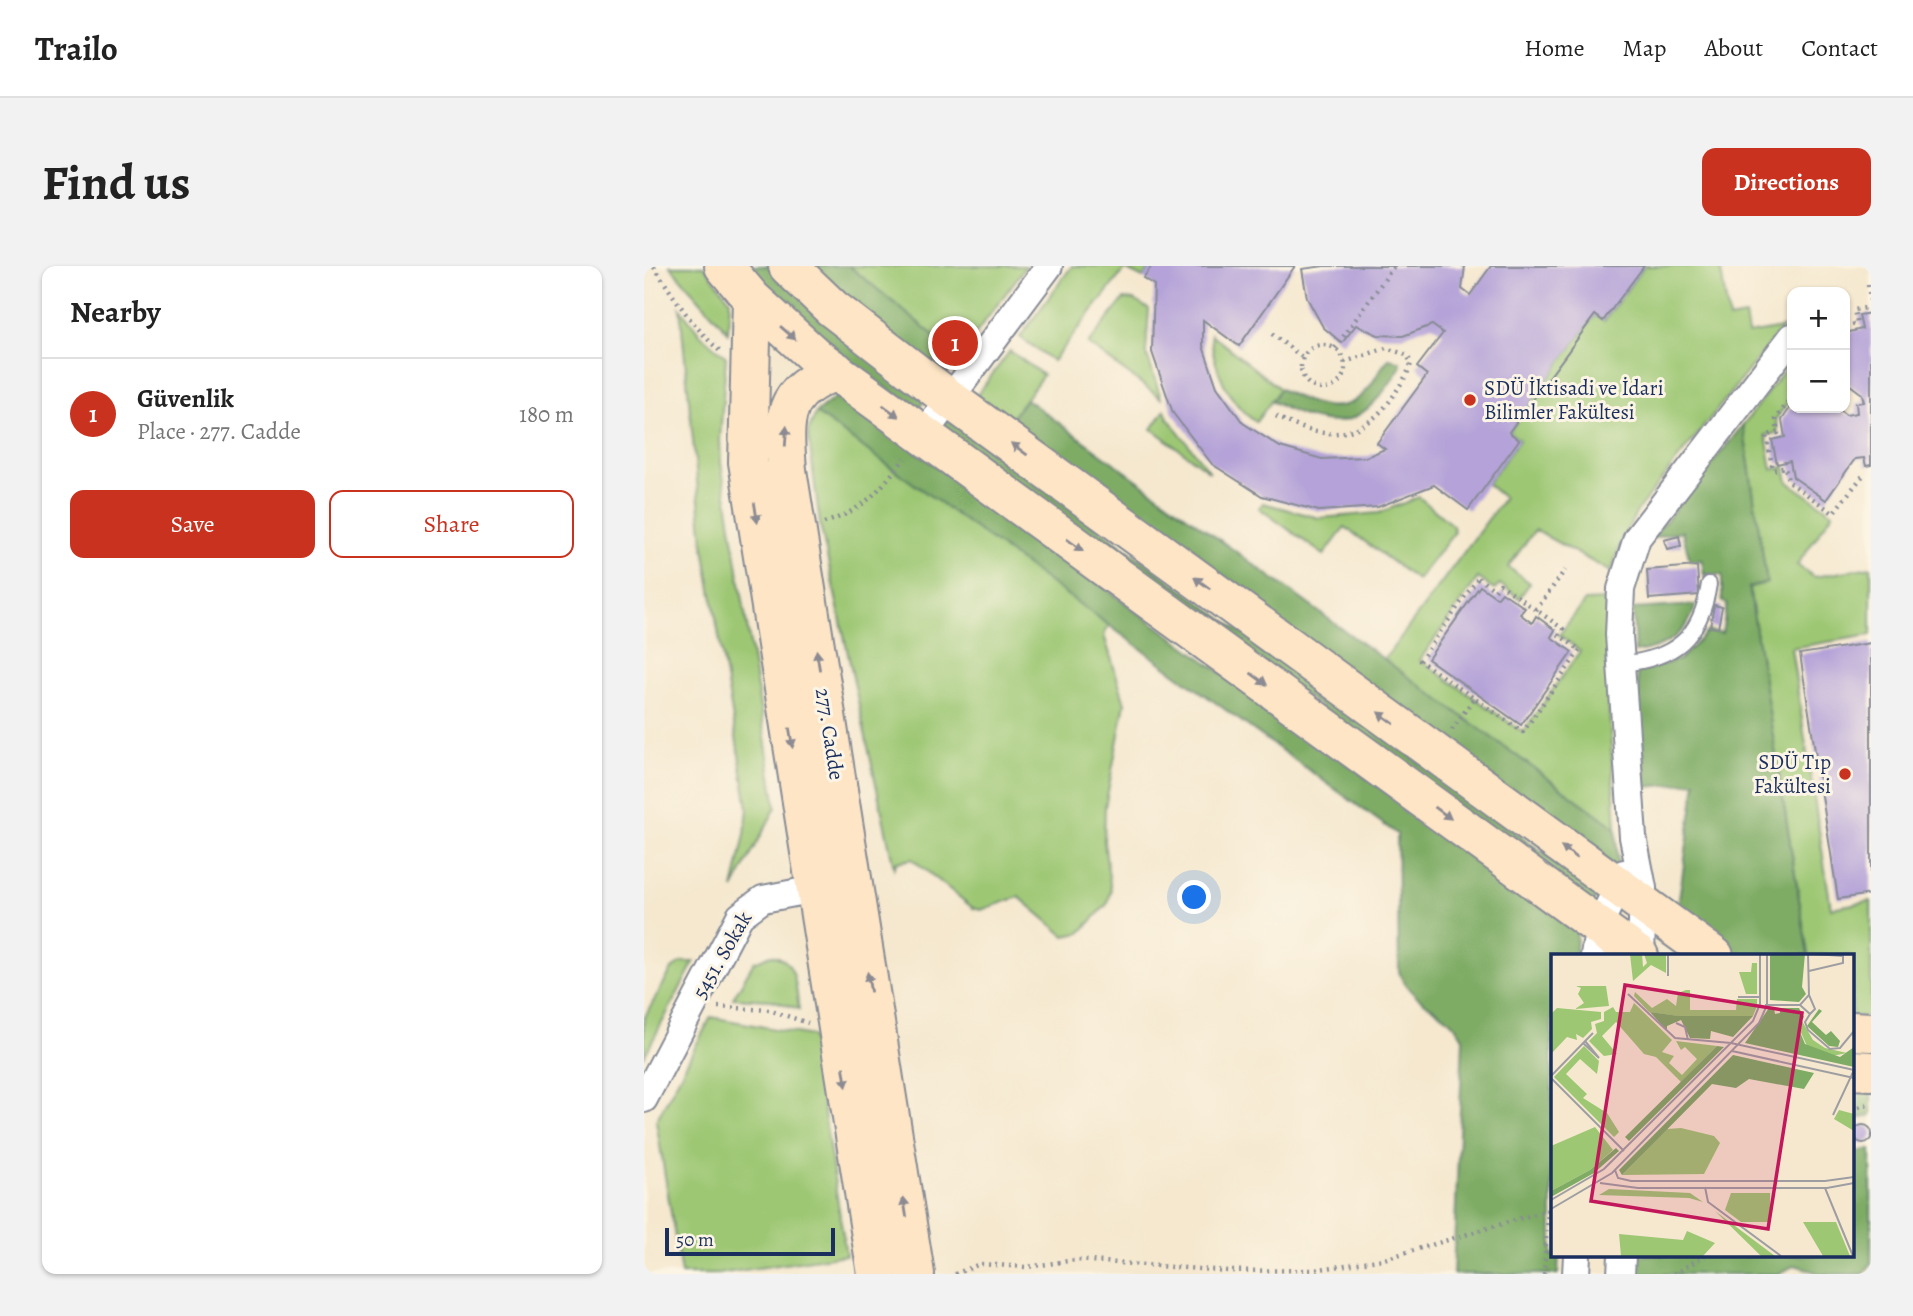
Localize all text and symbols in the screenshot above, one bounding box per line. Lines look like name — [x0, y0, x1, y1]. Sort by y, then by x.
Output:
text: Trailo — [35, 26, 118, 71]
text: Home — [1524, 32, 1585, 64]
text: Map — [1623, 32, 1667, 64]
text: About — [1705, 32, 1763, 64]
text: Contact — [1801, 32, 1878, 64]
button: Directions — [1702, 148, 1871, 216]
text: Find us — [42, 149, 190, 216]
map controls — [1787, 287, 1850, 413]
button: + — [1787, 287, 1850, 350]
text: Nearby — [70, 292, 161, 332]
pin: 1 — [932, 317, 978, 369]
one-way arrow — [780, 325, 797, 340]
button: − — [1787, 350, 1850, 413]
place label: SDÜ İktisadi ve İdari Bilimler Fakültesi — [1484, 374, 1664, 426]
text: Güvenlik — [137, 381, 234, 416]
marker: SDÜ İktisadi ve İdari Bilimler Fakültesi — [1462, 392, 1478, 408]
text: 1 — [89, 399, 97, 430]
text: 180 m — [519, 399, 574, 430]
one-way arrow — [882, 404, 900, 418]
text: Place · 277. Cadde — [137, 416, 301, 447]
one-way arrow — [781, 424, 792, 446]
one-way arrow — [1010, 442, 1028, 456]
button: Save — [70, 490, 315, 558]
button: Share — [329, 490, 574, 558]
one-way arrow — [751, 502, 762, 524]
one-way arrow — [1066, 538, 1084, 552]
one-way arrow — [1193, 577, 1211, 591]
one-way arrow — [812, 649, 823, 671]
one-way arrow — [1250, 672, 1268, 686]
street label: 277. Cadde — [809, 686, 851, 782]
one-way arrow — [1377, 711, 1395, 725]
one-way arrow — [786, 727, 797, 749]
place label: SDÜ Tıp Fakültesi — [1754, 748, 1831, 800]
marker: SDÜ Tıp Fakültesi — [1837, 766, 1853, 782]
one-way arrow — [1434, 806, 1452, 820]
one-way arrow — [1560, 846, 1578, 860]
your location — [1177, 880, 1211, 914]
street label: 5451. Sokak — [686, 906, 758, 1004]
inset map — [1551, 954, 1854, 1256]
one-way arrow — [863, 971, 874, 993]
one-way arrow — [840, 1066, 851, 1088]
one-way arrow — [899, 1195, 910, 1217]
scale bar — [665, 1225, 835, 1257]
text: 50 m — [676, 1227, 714, 1253]

